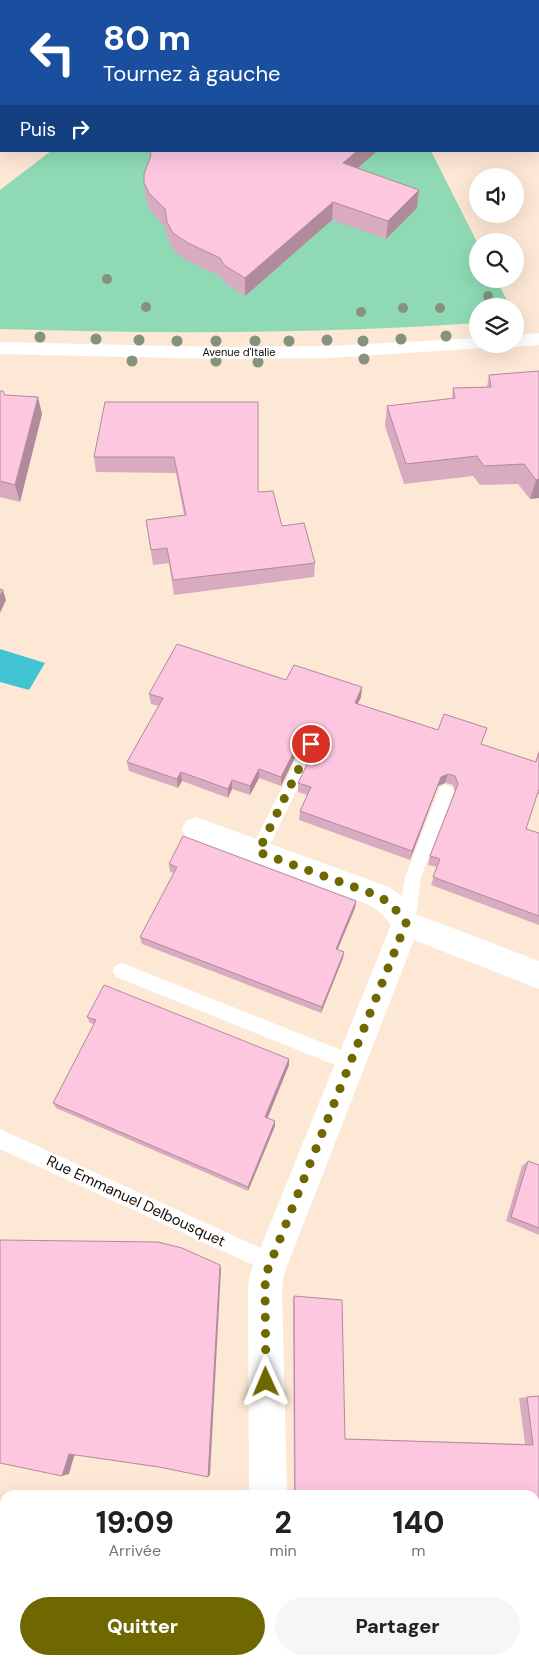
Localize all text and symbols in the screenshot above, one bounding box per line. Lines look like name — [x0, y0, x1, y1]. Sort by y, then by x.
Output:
text: 80 m — [103, 15, 191, 61]
icon: left — [20, 20, 85, 85]
text: Tournez à gauche — [103, 59, 281, 88]
icon: right — [66, 115, 94, 143]
text: Puis — [20, 117, 56, 142]
map controls — [469, 168, 524, 353]
button: sound — [469, 168, 524, 223]
button: search — [469, 233, 524, 288]
button: layers — [469, 298, 524, 353]
street label: Avenue d'Italie — [202, 345, 276, 359]
pin — [290, 723, 332, 765]
icon: arrive — [297, 730, 325, 758]
street label: Rue Emmanuel Delbousquet — [43, 1151, 229, 1251]
position arrow — [239, 1355, 291, 1407]
text: 19:09 — [96, 1503, 174, 1542]
text: 2 — [274, 1503, 292, 1542]
text: 140 — [392, 1503, 444, 1542]
text: Arrivée — [108, 1540, 161, 1561]
text: min — [269, 1540, 297, 1561]
text: m — [411, 1540, 425, 1561]
button: Quitter — [20, 1597, 265, 1655]
button: Partager — [275, 1597, 520, 1655]

